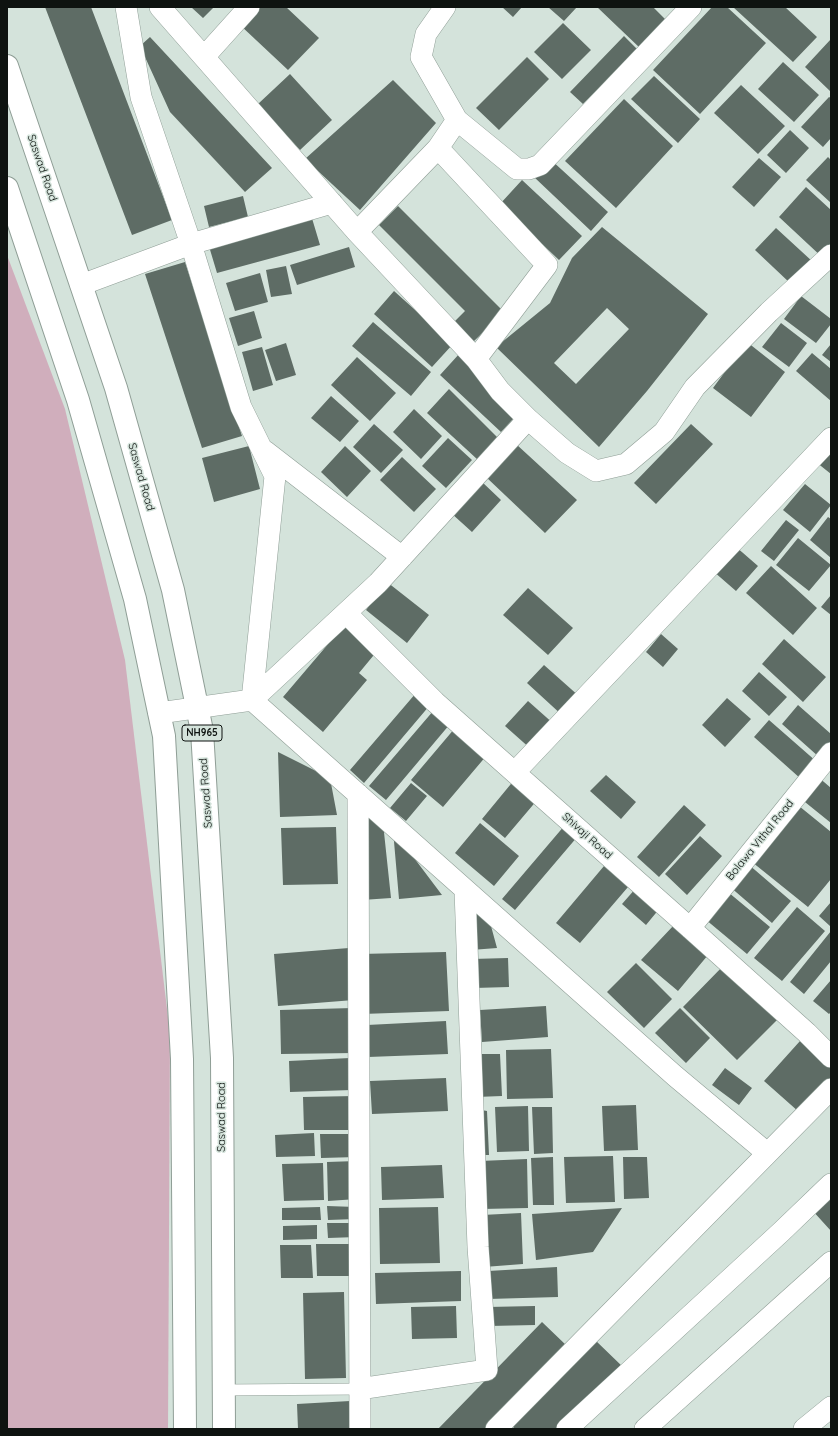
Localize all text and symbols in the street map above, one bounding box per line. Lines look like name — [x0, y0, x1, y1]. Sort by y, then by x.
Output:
street label: Saswad Road — [24, 133, 60, 203]
street label: Saswad Road — [125, 442, 157, 512]
road number: NH965 — [182, 725, 222, 741]
street label: Saswad Road — [197, 758, 215, 828]
street label: Bolawa Vithal Road — [723, 797, 797, 883]
street label: Shivaji Road — [559, 810, 615, 862]
street label: Saswad Road — [215, 1082, 229, 1152]

